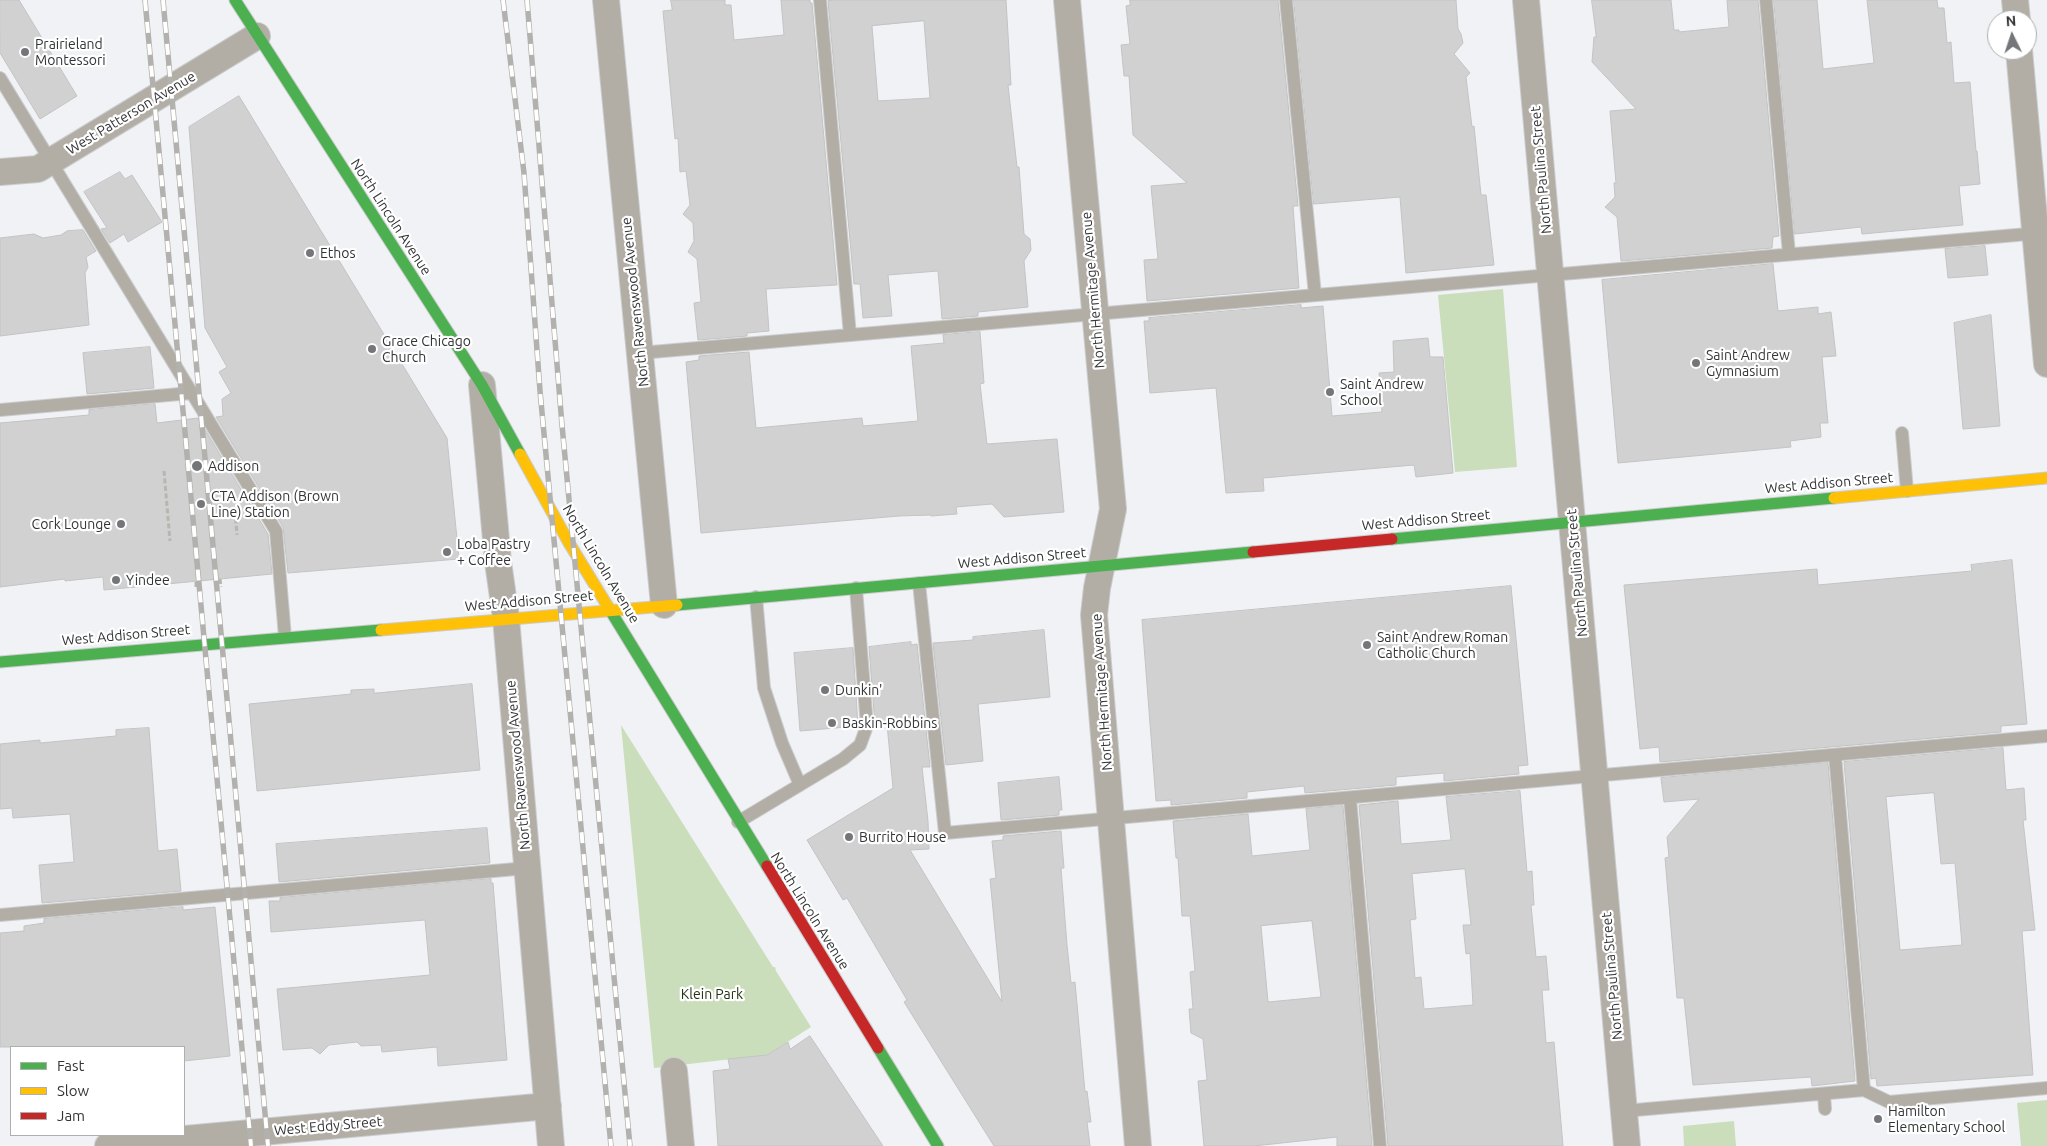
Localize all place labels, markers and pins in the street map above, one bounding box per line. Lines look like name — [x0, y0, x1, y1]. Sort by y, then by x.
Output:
place label: Prairieland Montessori — [35, 36, 106, 68]
marker: Prairieland Montessori — [19, 46, 31, 58]
place label: Ethos — [320, 245, 356, 261]
marker: Ethos — [304, 247, 316, 259]
place label: Grace Chicago Church — [382, 333, 471, 366]
marker: Grace Chicago Church — [366, 343, 378, 355]
place label: Saint Andrew Gymnasium — [1706, 347, 1790, 380]
marker: Saint Andrew Gymnasium — [1690, 357, 1702, 369]
place label: Saint Andrew School — [1340, 376, 1424, 408]
marker: Saint Andrew School — [1324, 386, 1336, 398]
place label: Addison — [208, 458, 259, 474]
marker: Addison — [190, 459, 204, 473]
place label: CTA Addison (Brown Line) Station — [211, 488, 339, 520]
marker: CTA Addison (Brown Line) Station — [195, 498, 207, 510]
place label: Cork Lounge — [32, 516, 111, 532]
marker: Cork Lounge — [115, 518, 127, 530]
place label: Loba Pastry + Coffee — [457, 536, 530, 568]
marker: Loba Pastry + Coffee — [441, 546, 453, 558]
place label: Yindee — [126, 572, 170, 588]
marker: Yindee — [110, 574, 122, 586]
place label: Saint Andrew Roman Catholic Church — [1377, 629, 1508, 662]
marker: Saint Andrew Roman Catholic Church — [1361, 639, 1373, 651]
place label: Dunkin' — [835, 682, 882, 698]
marker: Dunkin' — [819, 684, 831, 696]
place label: Baskin-Robbins — [842, 715, 937, 731]
marker: Baskin-Robbins — [826, 717, 838, 729]
place label: Burrito House — [859, 829, 947, 845]
marker: Burrito House — [843, 831, 855, 843]
place label: Hamilton Elementary School — [1888, 1103, 2005, 1136]
marker: Hamilton Elementary School — [1872, 1113, 1884, 1125]

